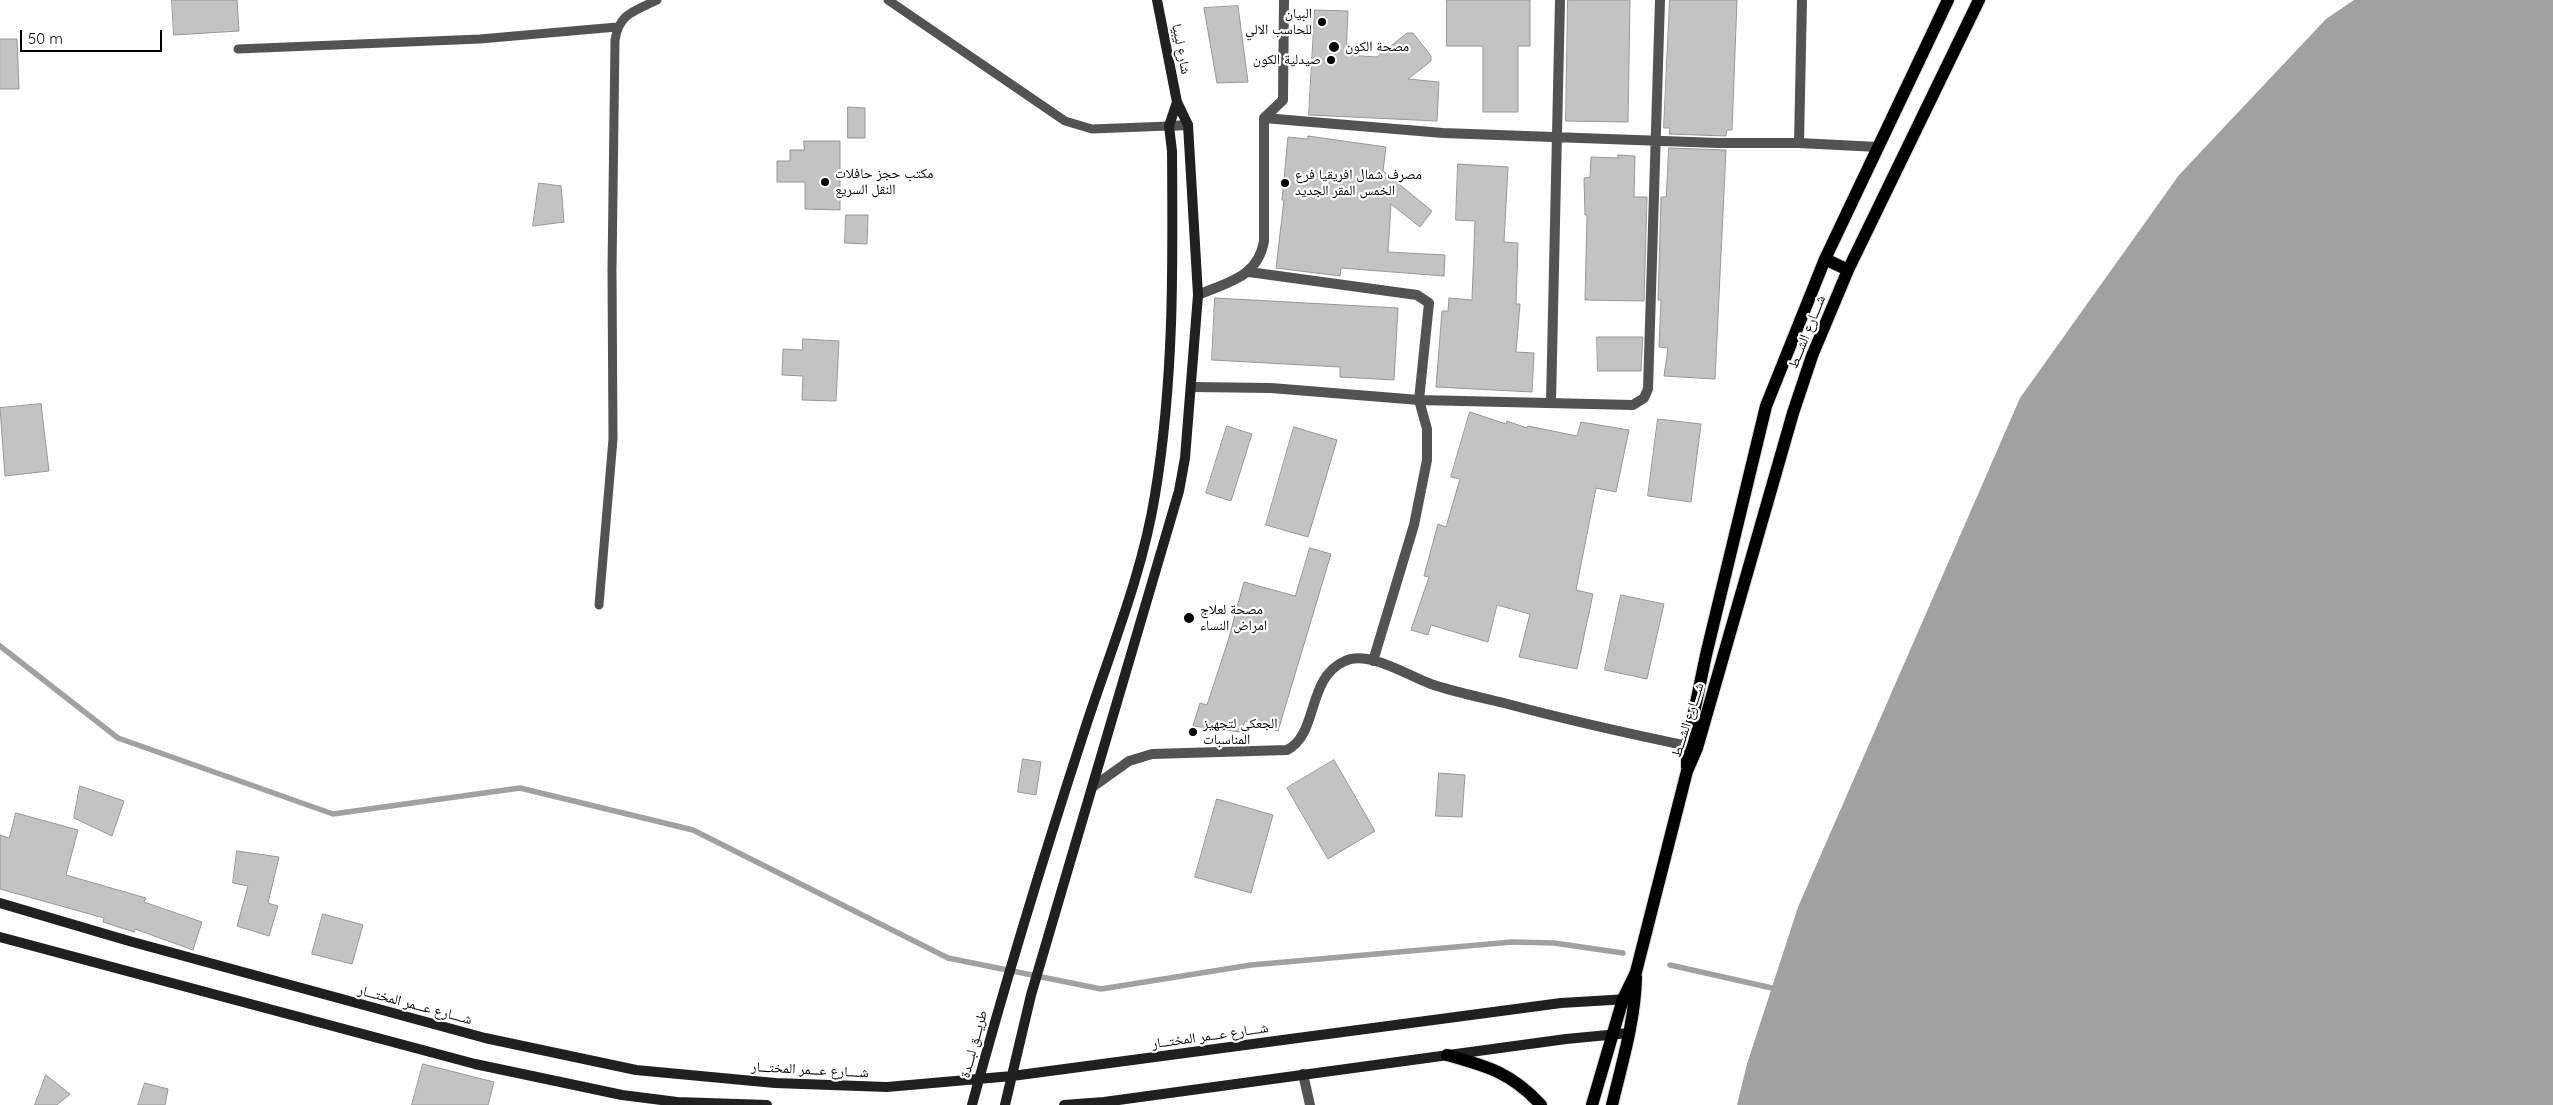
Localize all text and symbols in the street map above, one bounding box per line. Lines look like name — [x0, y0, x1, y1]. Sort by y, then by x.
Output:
place label: البيان للحاسب الالي — [1245, 6, 1312, 38]
marker: البيان للحاسب الالي — [1316, 16, 1328, 28]
scale bar — [22, 20, 165, 52]
street label: شارع ليبيا — [1168, 22, 1194, 76]
text: 50 m — [28, 29, 63, 48]
place label: مصحة الكون — [1345, 39, 1409, 55]
marker: مصحة الكون — [1327, 40, 1341, 54]
place label: صيدلية الكون — [1253, 52, 1321, 68]
marker: صيدلية الكون — [1325, 54, 1337, 66]
place label: مكتب حجز حافلات النقل السريع — [835, 166, 933, 198]
place label: مصرف شمال افريقيا فرع الخمس المقر الجديد — [1295, 167, 1422, 200]
marker: مكتب حجز حافلات النقل السريع — [819, 176, 831, 188]
marker: مصرف شمال افريقيا فرع الخمس المقر الجديد — [1279, 177, 1291, 189]
street label: شــــارع الشـــط — [1785, 293, 1829, 371]
place label: مصحة لعلاج امراض النساء — [1200, 602, 1267, 634]
marker: مصحة لعلاج امراض النساء — [1182, 611, 1196, 625]
street label: شــــارع الشـــط — [1668, 681, 1708, 759]
place label: الجعكي لتجهيز المناسبات — [1203, 716, 1278, 749]
marker: الجعكي لتجهيز المناسبات — [1187, 726, 1199, 738]
street label: شــــارع عـــمر المختـــار — [356, 982, 474, 1028]
street label: طريـــق لبـــدة — [957, 1008, 991, 1080]
street label: شــــارع عـــمر المختـــار — [1151, 1020, 1269, 1052]
street label: شــــارع عـــمر المختـــار — [751, 1059, 869, 1081]

